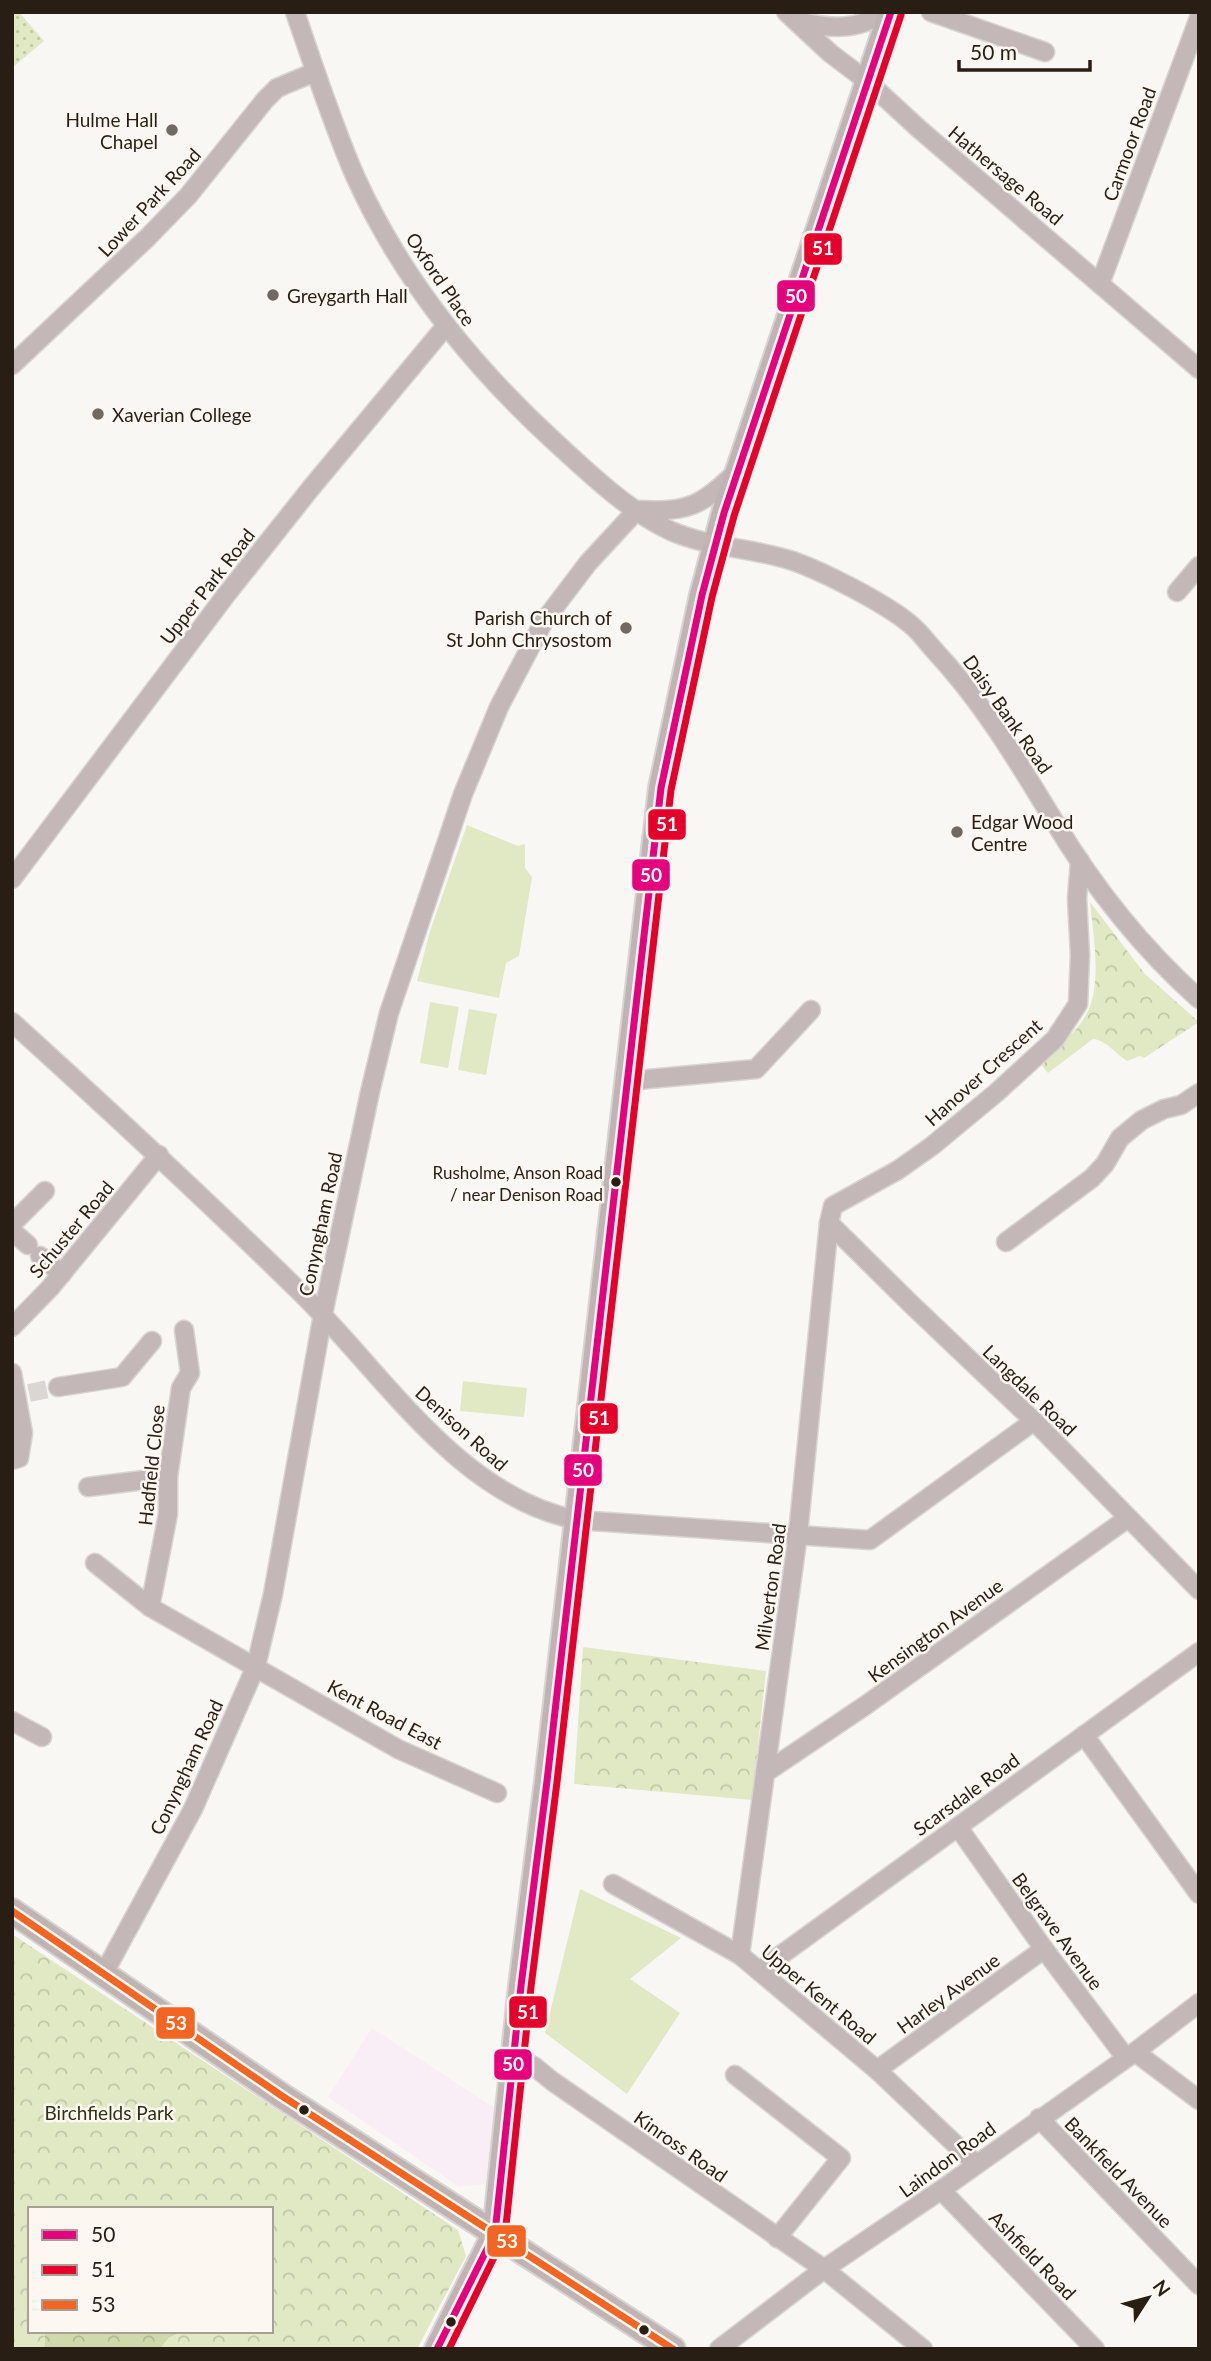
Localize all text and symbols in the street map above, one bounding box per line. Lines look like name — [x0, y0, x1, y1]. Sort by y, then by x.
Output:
scale bar — [959, 28, 1090, 72]
text: 50 m — [970, 39, 1017, 64]
street label: Carmoor Road — [1098, 84, 1160, 204]
place label: Hulme Hall Chapel — [65, 108, 158, 153]
street label: Hathersage Road — [944, 120, 1068, 230]
marker: Hulme Hall Chapel — [164, 122, 180, 138]
street label: Lower Park Road — [93, 143, 205, 261]
street label: Oxford Place — [401, 228, 481, 330]
line badge: 51 — [803, 232, 843, 266]
text: 51 — [812, 236, 834, 259]
line badge: 50 — [776, 279, 816, 313]
place label: Greygarth Hall — [287, 284, 408, 307]
text: 50 — [785, 284, 807, 307]
marker: Greygarth Hall — [265, 287, 281, 303]
place label: Xaverian College — [112, 403, 251, 426]
marker: Xaverian College — [90, 406, 106, 422]
street label: Upper Park Road — [155, 524, 259, 648]
place label: Parish Church of St John Chrysostom — [446, 606, 612, 651]
marker: Parish Church of St John Chrysostom — [618, 620, 634, 636]
street label: Daisy Bank Road — [959, 650, 1057, 778]
line badge: 51 — [647, 808, 687, 841]
place label: Edgar Wood Centre — [971, 810, 1073, 855]
text: 51 — [656, 812, 678, 835]
marker: Edgar Wood Centre — [949, 824, 965, 840]
line badge: 50 — [631, 858, 671, 892]
text: 50 — [640, 863, 662, 886]
street label: Hanover Crescent — [920, 1013, 1046, 1131]
street label: Conyngham Road — [294, 1150, 346, 1298]
place label: Rusholme, Anson Road / near Denison Road — [433, 1162, 603, 1205]
marker: Rusholme, Anson Road / near Denison Road — [609, 1175, 623, 1189]
street label: Schuster Road — [24, 1176, 118, 1282]
street label: Langdale Road — [978, 1340, 1082, 1440]
street label: Denison Road — [411, 1381, 513, 1475]
line badge: 51 — [579, 1402, 619, 1435]
street label: Hadfield Close — [133, 1403, 169, 1527]
text: 51 — [588, 1406, 610, 1429]
line badge: 50 — [563, 1453, 603, 1487]
text: 50 — [572, 1458, 594, 1481]
street label: Milverton Road — [750, 1522, 790, 1652]
street label: Kensington Avenue — [863, 1573, 1007, 1687]
street label: Kent Road East — [324, 1674, 446, 1754]
street label: Conyngham Road — [145, 1696, 227, 1838]
street label: Scarsdale Road — [908, 1748, 1024, 1840]
street label: Belgrave Avenue — [1008, 1868, 1108, 1994]
street label: Upper Kent Road — [757, 1939, 881, 2049]
street label: Harley Avenue — [892, 1948, 1004, 2038]
line badge: 51 — [508, 1995, 548, 2029]
text: 51 — [517, 2000, 539, 2023]
line badge: 53 — [155, 2006, 196, 2040]
text: 53 — [165, 2011, 187, 2034]
line badge: 50 — [493, 2048, 533, 2081]
text: 50 — [502, 2052, 524, 2075]
park label: Birchfields Park — [45, 2101, 174, 2124]
unlabelled marker — [297, 2103, 311, 2117]
street label: Kinross Road — [630, 2105, 732, 2187]
street label: Bankfield Avenue — [1060, 2112, 1178, 2232]
street label: Laindon Road — [894, 2116, 1000, 2202]
street label: Ashfield Road — [985, 2206, 1081, 2304]
legend — [28, 2207, 273, 2333]
text: 50 — [91, 2221, 115, 2246]
line badge: 53 — [486, 2224, 527, 2258]
text: 53 — [496, 2229, 518, 2252]
text: 51 — [91, 2256, 115, 2281]
north arrow — [1113, 2263, 1183, 2333]
text: N — [1149, 2275, 1176, 2300]
text: 53 — [91, 2291, 115, 2316]
unlabelled marker — [444, 2315, 458, 2329]
unlabelled marker — [637, 2323, 651, 2337]

